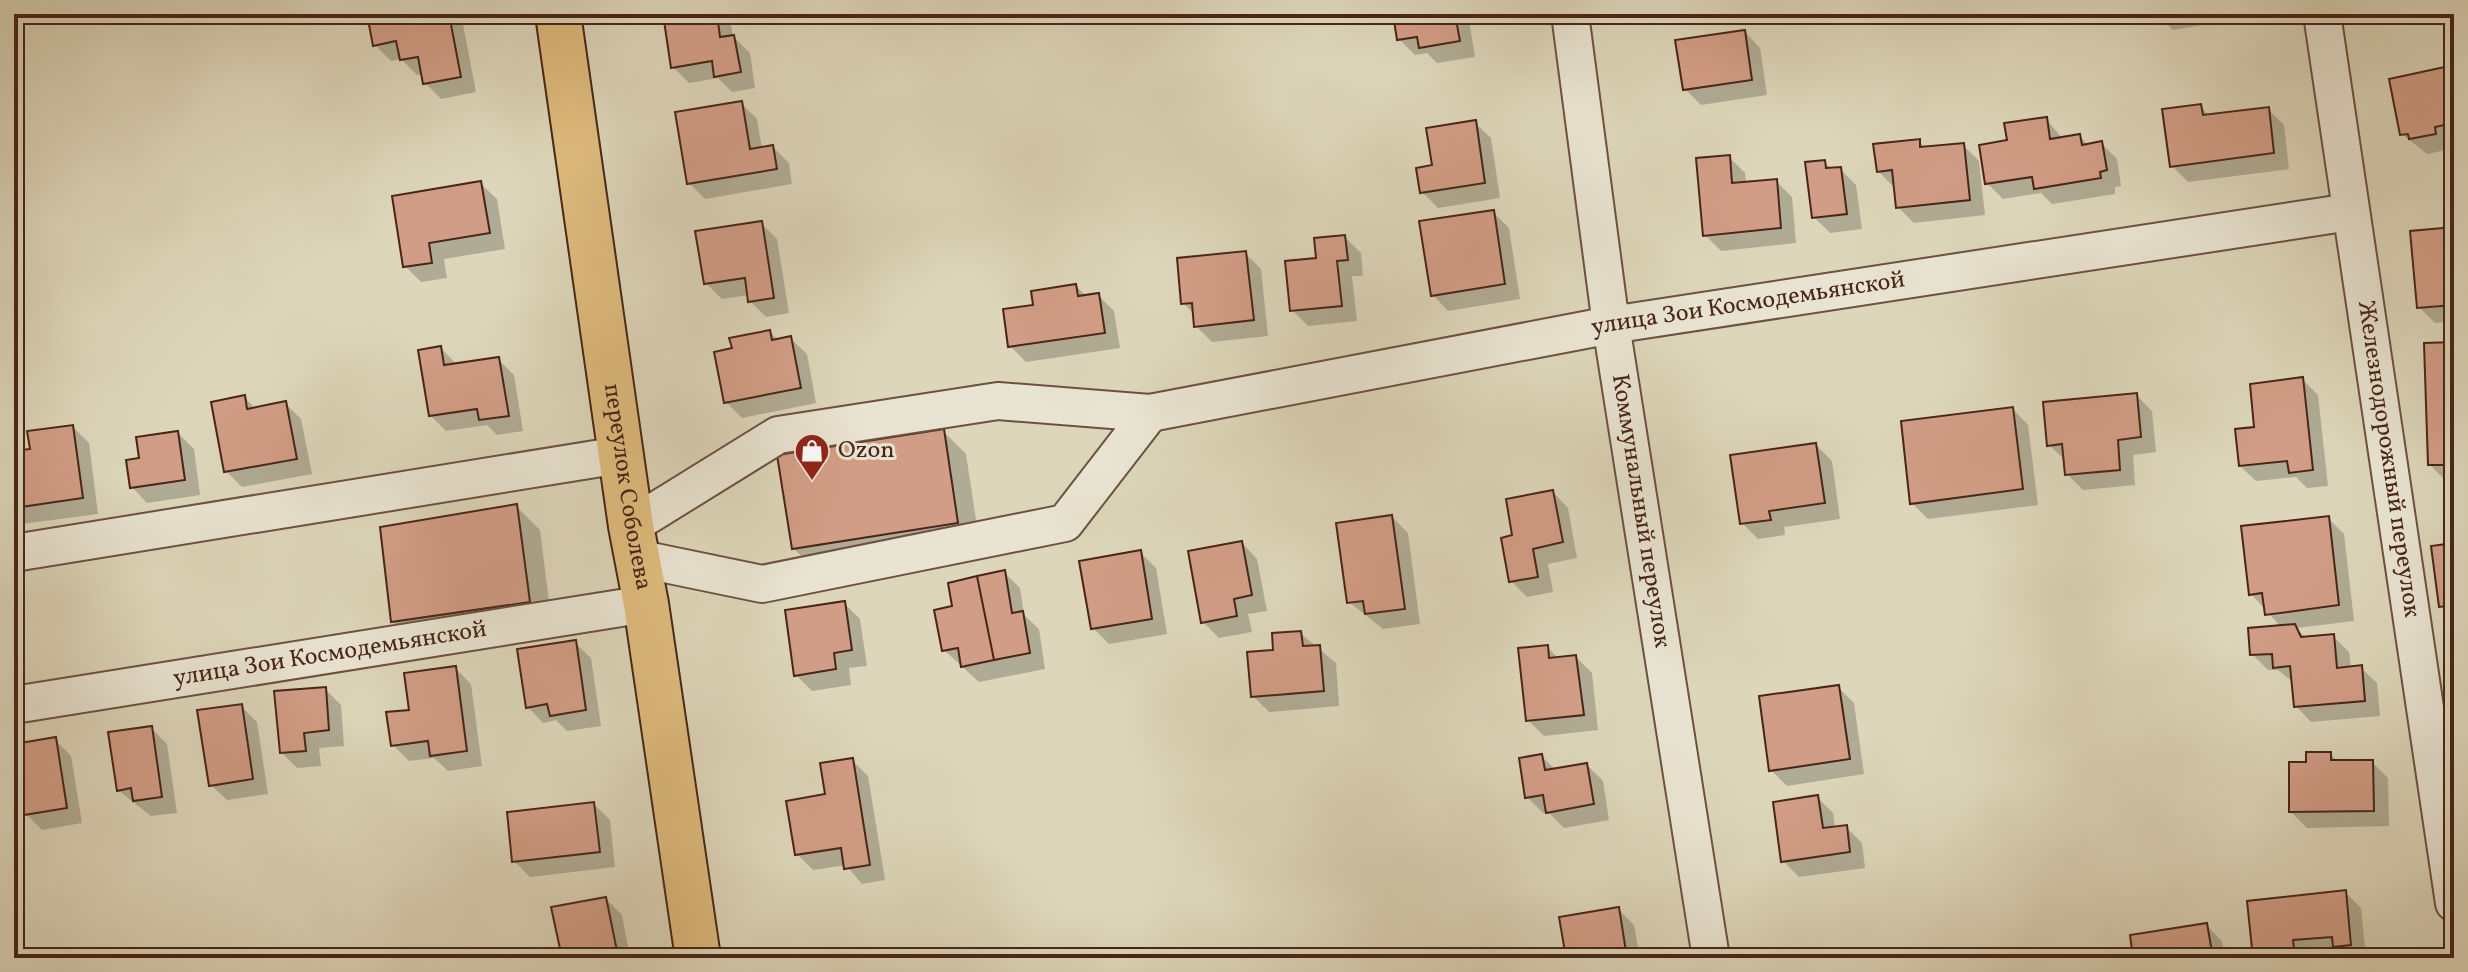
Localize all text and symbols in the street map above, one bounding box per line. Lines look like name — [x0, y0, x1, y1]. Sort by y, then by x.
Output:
street label: улица Зои Космодемьянской — [1588, 263, 1907, 345]
street label: Железнодорожный переулок — [2348, 298, 2428, 620]
street label: Коммунальный переулок — [1602, 372, 1679, 651]
street label: переулок Соболева — [594, 382, 660, 593]
shop icon: Ozon — [793, 432, 831, 482]
place label: Ozon — [838, 434, 895, 468]
street label: улица Зои Космодемьянской — [171, 613, 489, 696]

